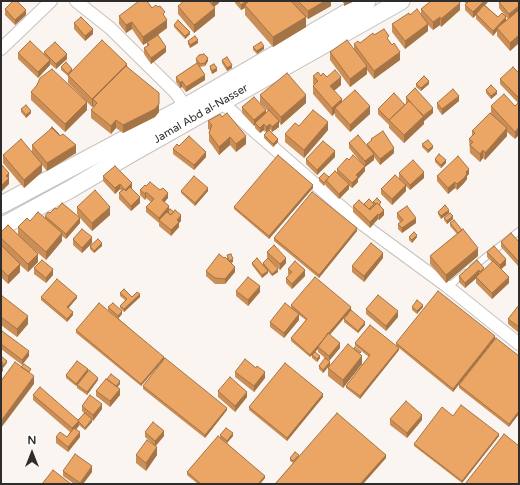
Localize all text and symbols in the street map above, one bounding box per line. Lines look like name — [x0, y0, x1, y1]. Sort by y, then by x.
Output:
street label: Jamal Abd al-Nasser — [151, 82, 251, 146]
north arrow — [12, 433, 52, 473]
text: N — [28, 434, 36, 447]

